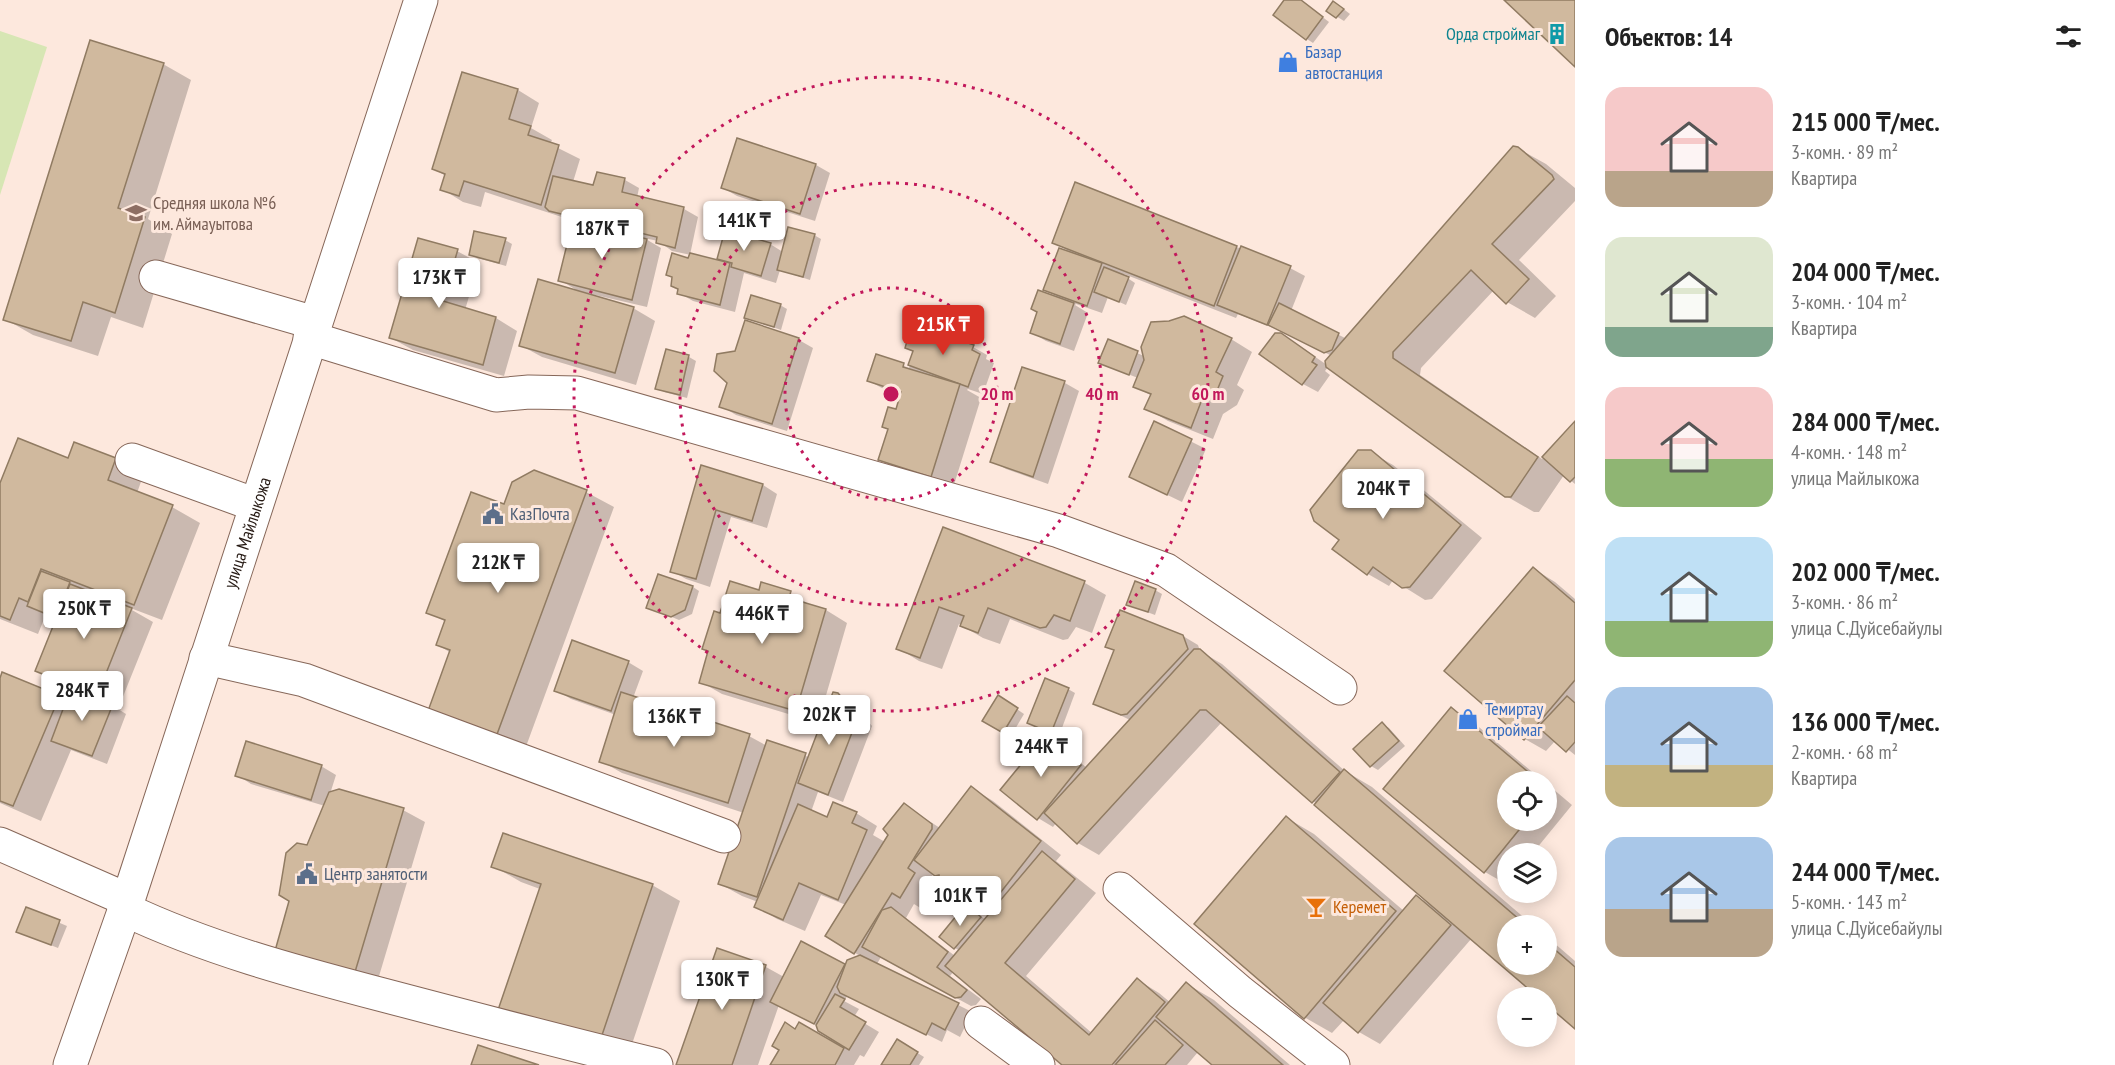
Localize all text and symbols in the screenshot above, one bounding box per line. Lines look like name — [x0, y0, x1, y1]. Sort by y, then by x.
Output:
text: Объектов: 14 — [1605, 20, 1732, 53]
icon: filters — [2052, 20, 2085, 53]
place label: Орда строймаг — [1446, 22, 1541, 45]
building icon: Орда строймаг — [1545, 22, 1569, 46]
place label: Базар автостанция — [1305, 40, 1383, 84]
shop icon: Базар автостанция — [1276, 50, 1300, 74]
text: 215 000 ₸/мес. — [1791, 105, 1940, 138]
icon: home — [1653, 111, 1725, 183]
text: 3-комн. · 89 m² — [1791, 139, 1898, 165]
text: Квартира — [1791, 165, 1857, 191]
place label: Средняя школа №6 им. Аймауытова — [153, 191, 276, 235]
school or university icon: Средняя школа №6 им. Аймауытова — [124, 201, 148, 225]
pin: 141K ₸ — [695, 201, 793, 252]
text: 141K ₸ — [717, 207, 771, 233]
pin: 187K ₸ — [553, 209, 651, 260]
text: 187K ₸ — [575, 215, 629, 241]
text: 204 000 ₸/мес. — [1791, 255, 1940, 288]
pin: 173K ₸ — [390, 258, 488, 309]
icon: home — [1653, 261, 1725, 333]
text: 173K ₸ — [412, 264, 466, 290]
text: 3-комн. · 104 m² — [1791, 289, 1907, 315]
pin: 215K ₸ — [894, 305, 992, 356]
text: 215K ₸ — [916, 311, 970, 337]
text: Квартира — [1791, 315, 1857, 341]
text: 20 m — [981, 382, 1013, 405]
text: 40 m — [1086, 382, 1118, 405]
text: 60 m — [1192, 382, 1224, 405]
centre of rings — [881, 384, 901, 404]
text: 284 000 ₸/мес. — [1791, 405, 1940, 438]
icon: home — [1653, 411, 1725, 483]
text: 4-комн. · 148 m² — [1791, 439, 1907, 465]
text: улица Майлыкожа — [1791, 465, 1920, 491]
pin: 204K ₸ — [1334, 469, 1432, 520]
street label: улица Майлыкожа — [218, 474, 276, 591]
text: 204K ₸ — [1356, 475, 1410, 501]
public building icon: КазПочта — [481, 502, 505, 526]
place label: КазПочта — [510, 502, 570, 525]
pin: 212K ₸ — [449, 543, 547, 594]
text: 212K ₸ — [471, 549, 525, 575]
text: 202 000 ₸/мес. — [1791, 555, 1940, 588]
icon: home — [1653, 561, 1725, 633]
pin: 250K ₸ — [35, 589, 133, 640]
text: 3-комн. · 86 m² — [1791, 589, 1898, 615]
pin: 446K ₸ — [713, 594, 811, 645]
text: 250K ₸ — [57, 595, 111, 621]
text: 446K ₸ — [735, 600, 789, 626]
text: улица С.Дуйсебайулы — [1791, 615, 1942, 641]
pin: 284K ₸ — [33, 671, 131, 722]
text: 284K ₸ — [55, 677, 109, 703]
pin: 202K ₸ — [780, 695, 878, 746]
pin: 136K ₸ — [625, 697, 723, 748]
place label: Темиртау строймаг — [1485, 697, 1543, 741]
text: 202K ₸ — [802, 701, 856, 727]
text: 136K ₸ — [647, 703, 701, 729]
text: 136 000 ₸/мес. — [1791, 705, 1940, 738]
shop icon: Темиртау строймаг — [1456, 707, 1480, 731]
icon: home — [1653, 711, 1725, 783]
pin: 244K ₸ — [992, 727, 1090, 778]
text: 244K ₸ — [1014, 733, 1068, 759]
text: 2-комн. · 68 m² — [1791, 739, 1898, 765]
text: Квартира — [1791, 765, 1857, 791]
map controls — [1497, 771, 1557, 1047]
button: locate — [1497, 771, 1557, 831]
button: layers — [1497, 843, 1557, 903]
text: 244 000 ₸/мес. — [1791, 855, 1940, 888]
icon: home — [1653, 861, 1725, 933]
public building icon: Центр занятости — [295, 862, 319, 886]
place label: Центр занятости — [324, 862, 428, 885]
pin: 101K ₸ — [911, 876, 1009, 927]
text: 101K ₸ — [933, 882, 987, 908]
text: 5-комн. · 143 m² — [1791, 889, 1907, 915]
bar icon: Керемет — [1304, 895, 1328, 919]
place label: Керемет — [1333, 895, 1387, 918]
button: + — [1497, 915, 1557, 975]
text: улица С.Дуйсебайулы — [1791, 915, 1942, 941]
pin: 130K ₸ — [673, 960, 771, 1011]
text: 130K ₸ — [695, 966, 749, 992]
button: − — [1497, 987, 1557, 1047]

